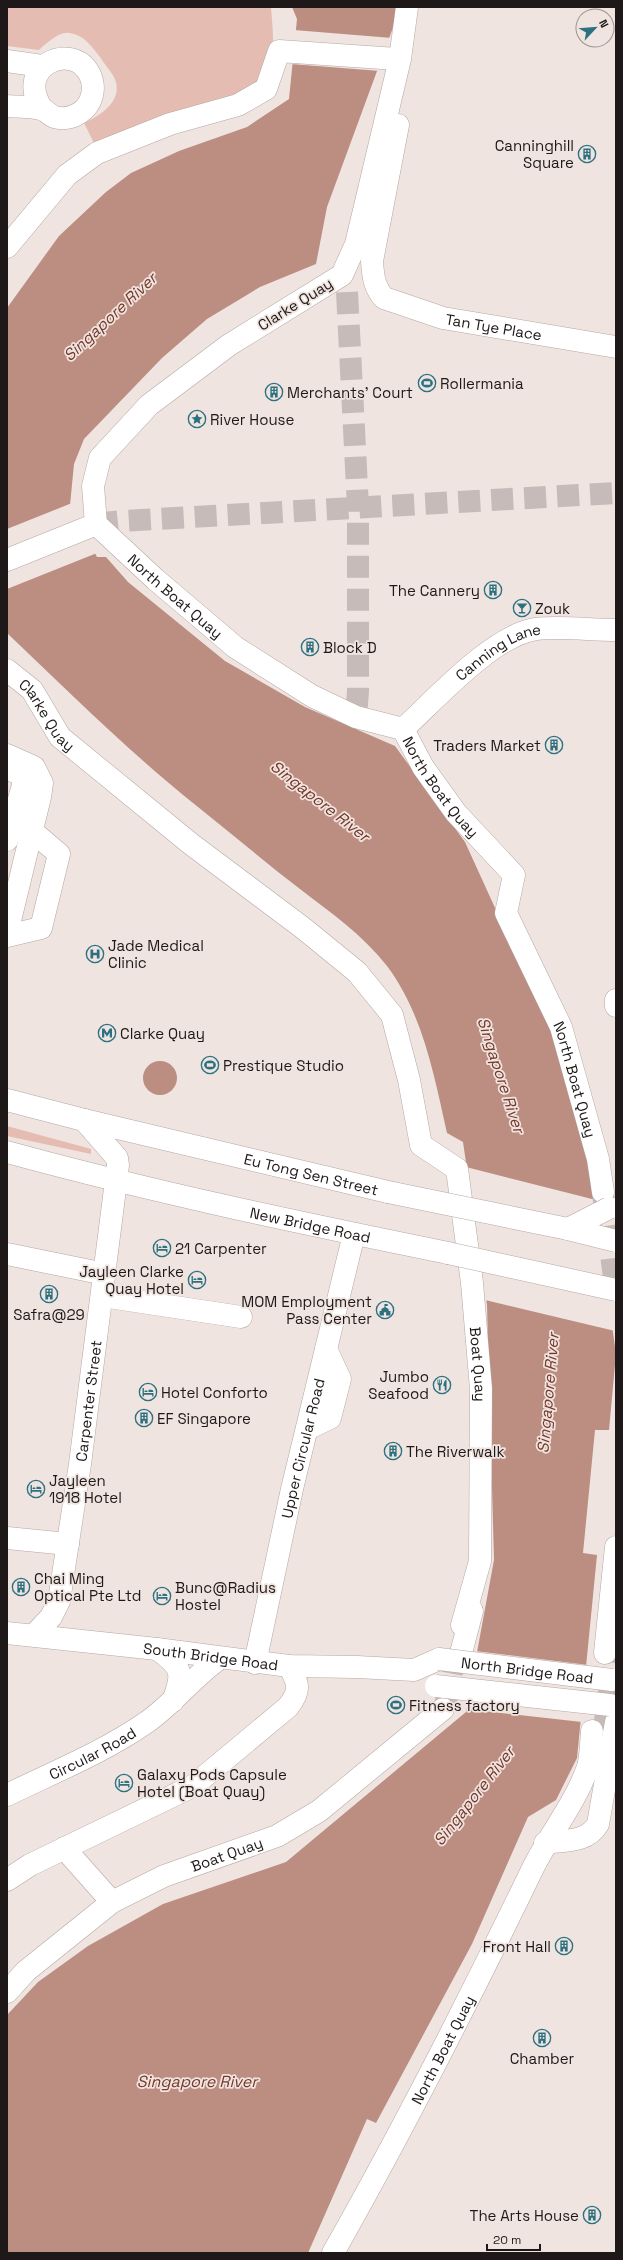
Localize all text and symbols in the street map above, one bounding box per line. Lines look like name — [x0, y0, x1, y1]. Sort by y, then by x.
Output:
north arrow — [575, 8, 615, 48]
text: N — [596, 17, 612, 30]
place label: Canninghill Square — [495, 136, 574, 172]
building icon: Canninghill Square — [577, 144, 597, 164]
water label: Singapore River — [59, 267, 163, 366]
street label: Clarke Quay — [254, 273, 336, 335]
street label: Tan Tye Place — [444, 309, 543, 344]
sports icon: Rollermania — [417, 373, 437, 393]
place label: Rollermania — [440, 374, 524, 393]
building icon: Merchants' Court — [264, 382, 284, 402]
place label: Merchants' Court — [287, 383, 413, 402]
place icon: River House — [187, 409, 207, 429]
place label: River House — [210, 410, 295, 429]
street label: North Boat Quay — [124, 549, 227, 642]
building icon: The Cannery — [483, 580, 503, 600]
place label: The Cannery — [389, 581, 480, 600]
bar icon: Zouk — [512, 598, 532, 618]
place label: Zouk — [535, 599, 570, 618]
street label: Canning Lane — [451, 619, 542, 684]
building icon: Block D — [300, 637, 320, 657]
place label: Block D — [323, 638, 377, 657]
street label: Clarke Quay — [16, 674, 79, 755]
street label: North Boat Quay — [399, 733, 483, 841]
building icon: Traders Market — [544, 735, 564, 755]
place label: Traders Market — [433, 736, 541, 755]
water label: Singapore River — [266, 756, 375, 848]
place label: Jade Medical Clinic — [108, 936, 204, 972]
hospital icon: Jade Medical Clinic — [85, 944, 105, 964]
water label: Singapore River — [472, 1015, 530, 1137]
street label: North Boat Quay — [550, 1018, 601, 1139]
metro station icon: Clarke Quay — [97, 1023, 117, 1043]
place label: Clarke Quay — [120, 1024, 205, 1043]
sports icon: Prestique Studio — [200, 1055, 220, 1075]
place label: Prestique Studio — [223, 1056, 344, 1075]
street label: Eu Tong Sen Street — [242, 1149, 380, 1199]
street label: New Bridge Road — [248, 1202, 372, 1246]
hotel icon: 21 Carpenter — [152, 1238, 172, 1258]
place label: 21 Carpenter — [175, 1239, 267, 1258]
place label: Jayleen Clarke Quay Hotel — [79, 1262, 184, 1298]
hotel icon: Jayleen Clarke Quay Hotel — [187, 1270, 207, 1290]
building icon: Safra@29 — [39, 1284, 59, 1304]
place label: MOM Employment Pass Center — [241, 1292, 372, 1328]
public building icon: MOM Employment Pass Center — [375, 1300, 395, 1320]
place label: Safra@29 — [13, 1305, 85, 1324]
street label: Boat Quay — [466, 1326, 491, 1402]
water label: Singapore River — [532, 1330, 564, 1454]
street label: Carpenter Street — [71, 1339, 105, 1463]
place label: Jumbo Seafood — [368, 1367, 429, 1403]
restaurant icon: Jumbo Seafood — [432, 1375, 452, 1395]
street label: Upper Circular Road — [277, 1376, 328, 1520]
hotel icon: Hotel Conforto — [138, 1382, 158, 1402]
place label: Hotel Conforto — [161, 1383, 268, 1402]
building icon: EF Singapore — [134, 1408, 154, 1428]
place label: EF Singapore — [157, 1409, 251, 1428]
building icon: The Riverwalk — [383, 1441, 403, 1461]
place label: The Riverwalk — [406, 1442, 504, 1461]
place label: Jayleen 1918 Hotel — [49, 1471, 122, 1507]
hotel icon: Jayleen 1918 Hotel — [26, 1479, 46, 1499]
place label: Chai Ming Optical Pte Ltd — [34, 1569, 141, 1605]
building icon: Chai Ming Optical Pte Ltd — [11, 1577, 31, 1597]
place label: Bunc@Radius Hostel — [175, 1578, 276, 1614]
hotel icon: Bunc@Radius Hostel — [152, 1586, 172, 1606]
street label: South Bridge Road — [142, 1638, 279, 1674]
street label: North Bridge Road — [460, 1652, 595, 1687]
sports icon: Fitness factory — [386, 1695, 406, 1715]
place label: Fitness factory — [409, 1696, 520, 1715]
street label: Circular Road — [46, 1722, 139, 1783]
water label: Singapore River — [429, 1741, 521, 1850]
place label: Galaxy Pods Capsule Hotel (Boat Quay) — [137, 1765, 287, 1802]
hotel icon: Galaxy Pods Capsule Hotel (Boat Quay) — [114, 1773, 134, 1793]
street label: Boat Quay — [188, 1832, 265, 1875]
building icon: Front Hall — [554, 1936, 574, 1956]
place label: Front Hall — [483, 1937, 551, 1956]
street label: North Boat Quay — [407, 1992, 478, 2107]
building icon: Chamber — [532, 2028, 552, 2048]
place label: Chamber — [510, 2049, 575, 2068]
water label: Singapore River — [137, 2071, 259, 2092]
building icon: The Arts House — [582, 2205, 602, 2225]
place label: The Arts House — [470, 2206, 579, 2225]
scale bar — [487, 2226, 540, 2252]
text: 20 m — [493, 2232, 521, 2248]

